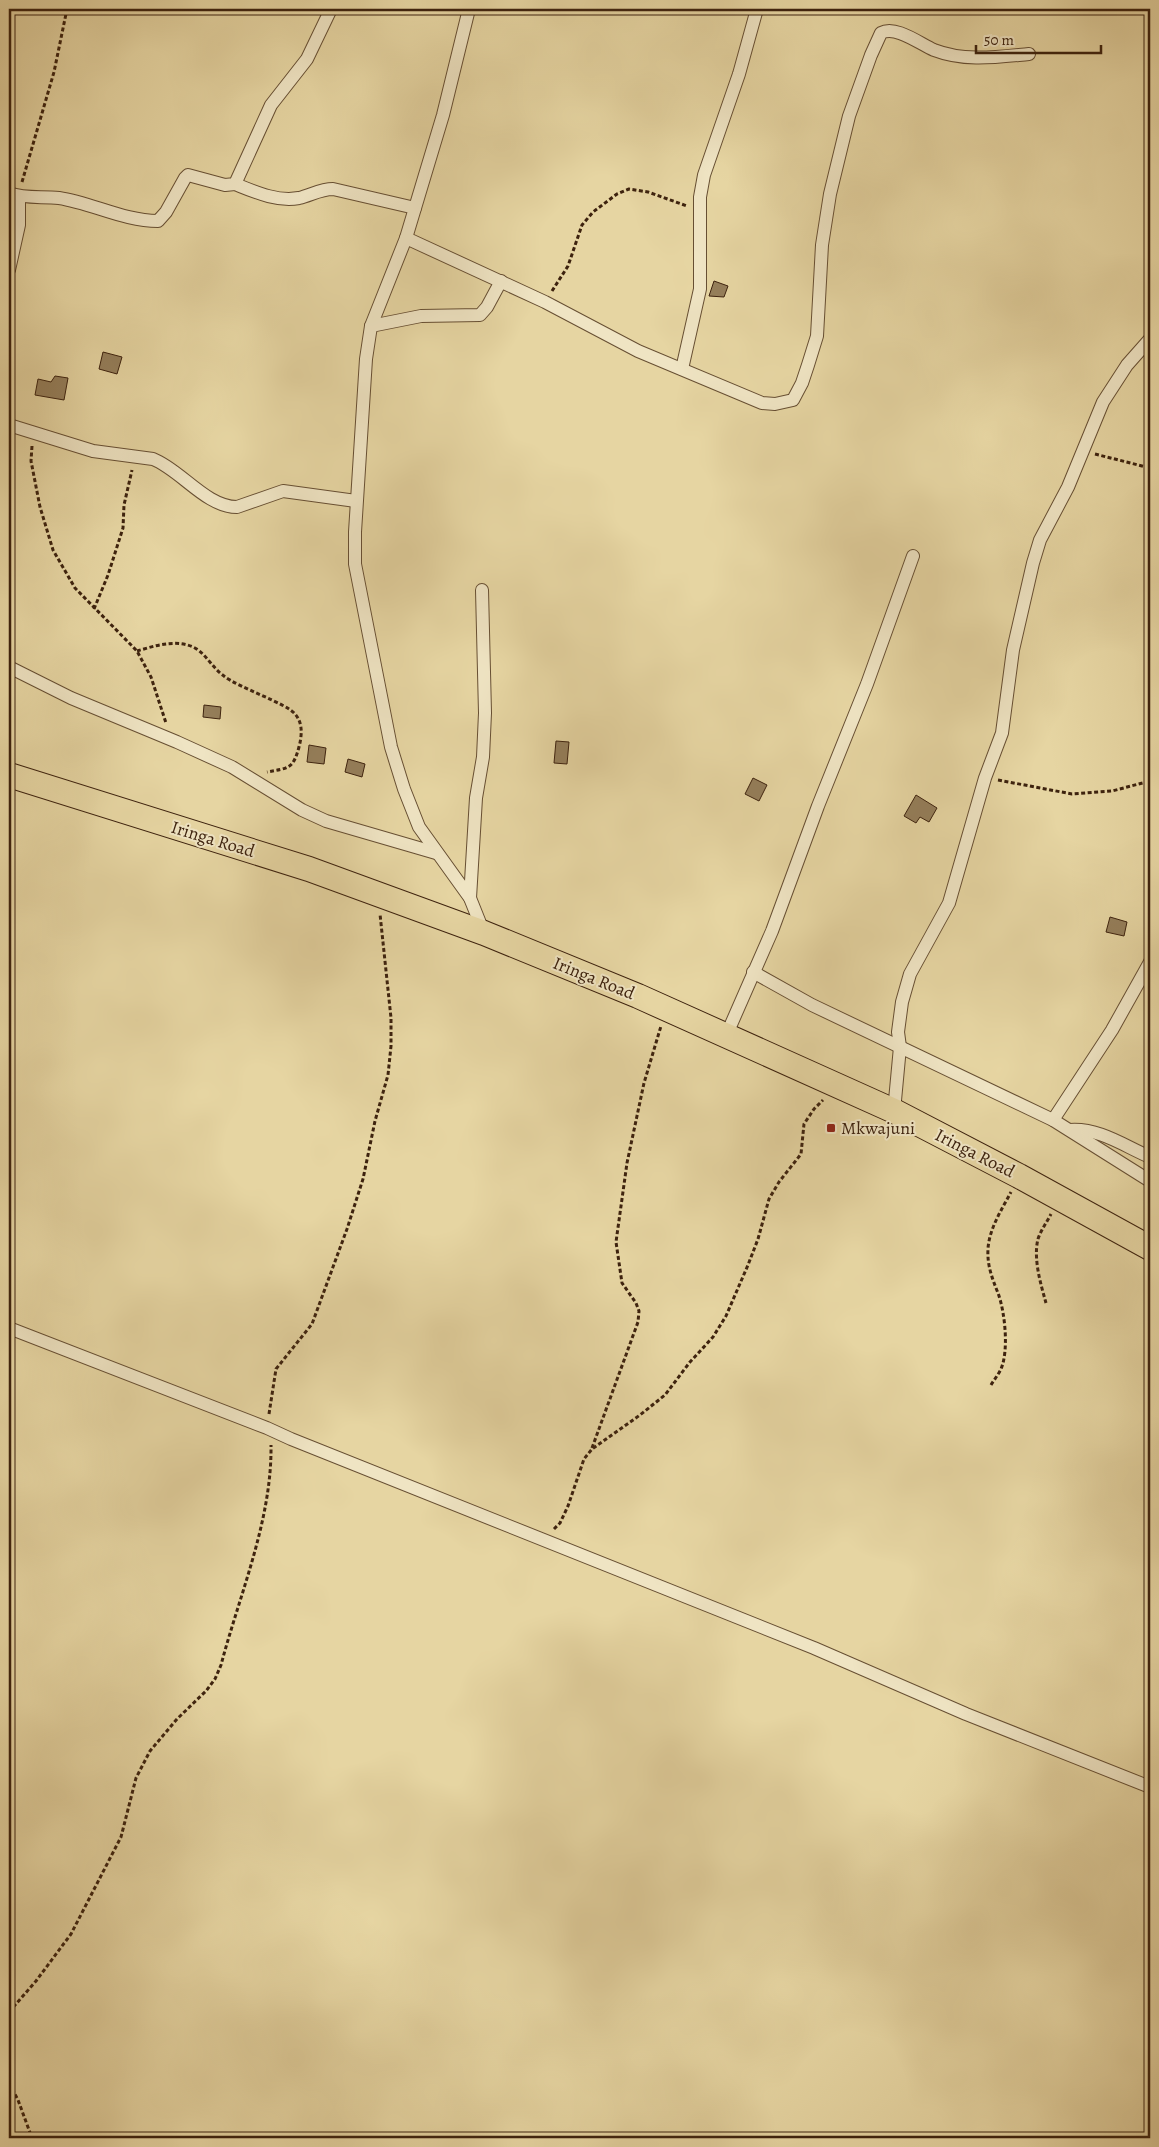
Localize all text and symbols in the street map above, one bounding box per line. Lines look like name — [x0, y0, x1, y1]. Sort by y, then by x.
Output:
scale bar — [976, 22, 1102, 54]
text: 50 m — [984, 30, 1014, 50]
street label: Iringa Road — [168, 815, 258, 863]
street label: Iringa Road — [549, 951, 639, 1005]
place label: Mkwajuni — [841, 1116, 915, 1140]
marker: Mkwajuni — [825, 1122, 837, 1134]
street label: Iringa Road — [931, 1123, 1019, 1183]

